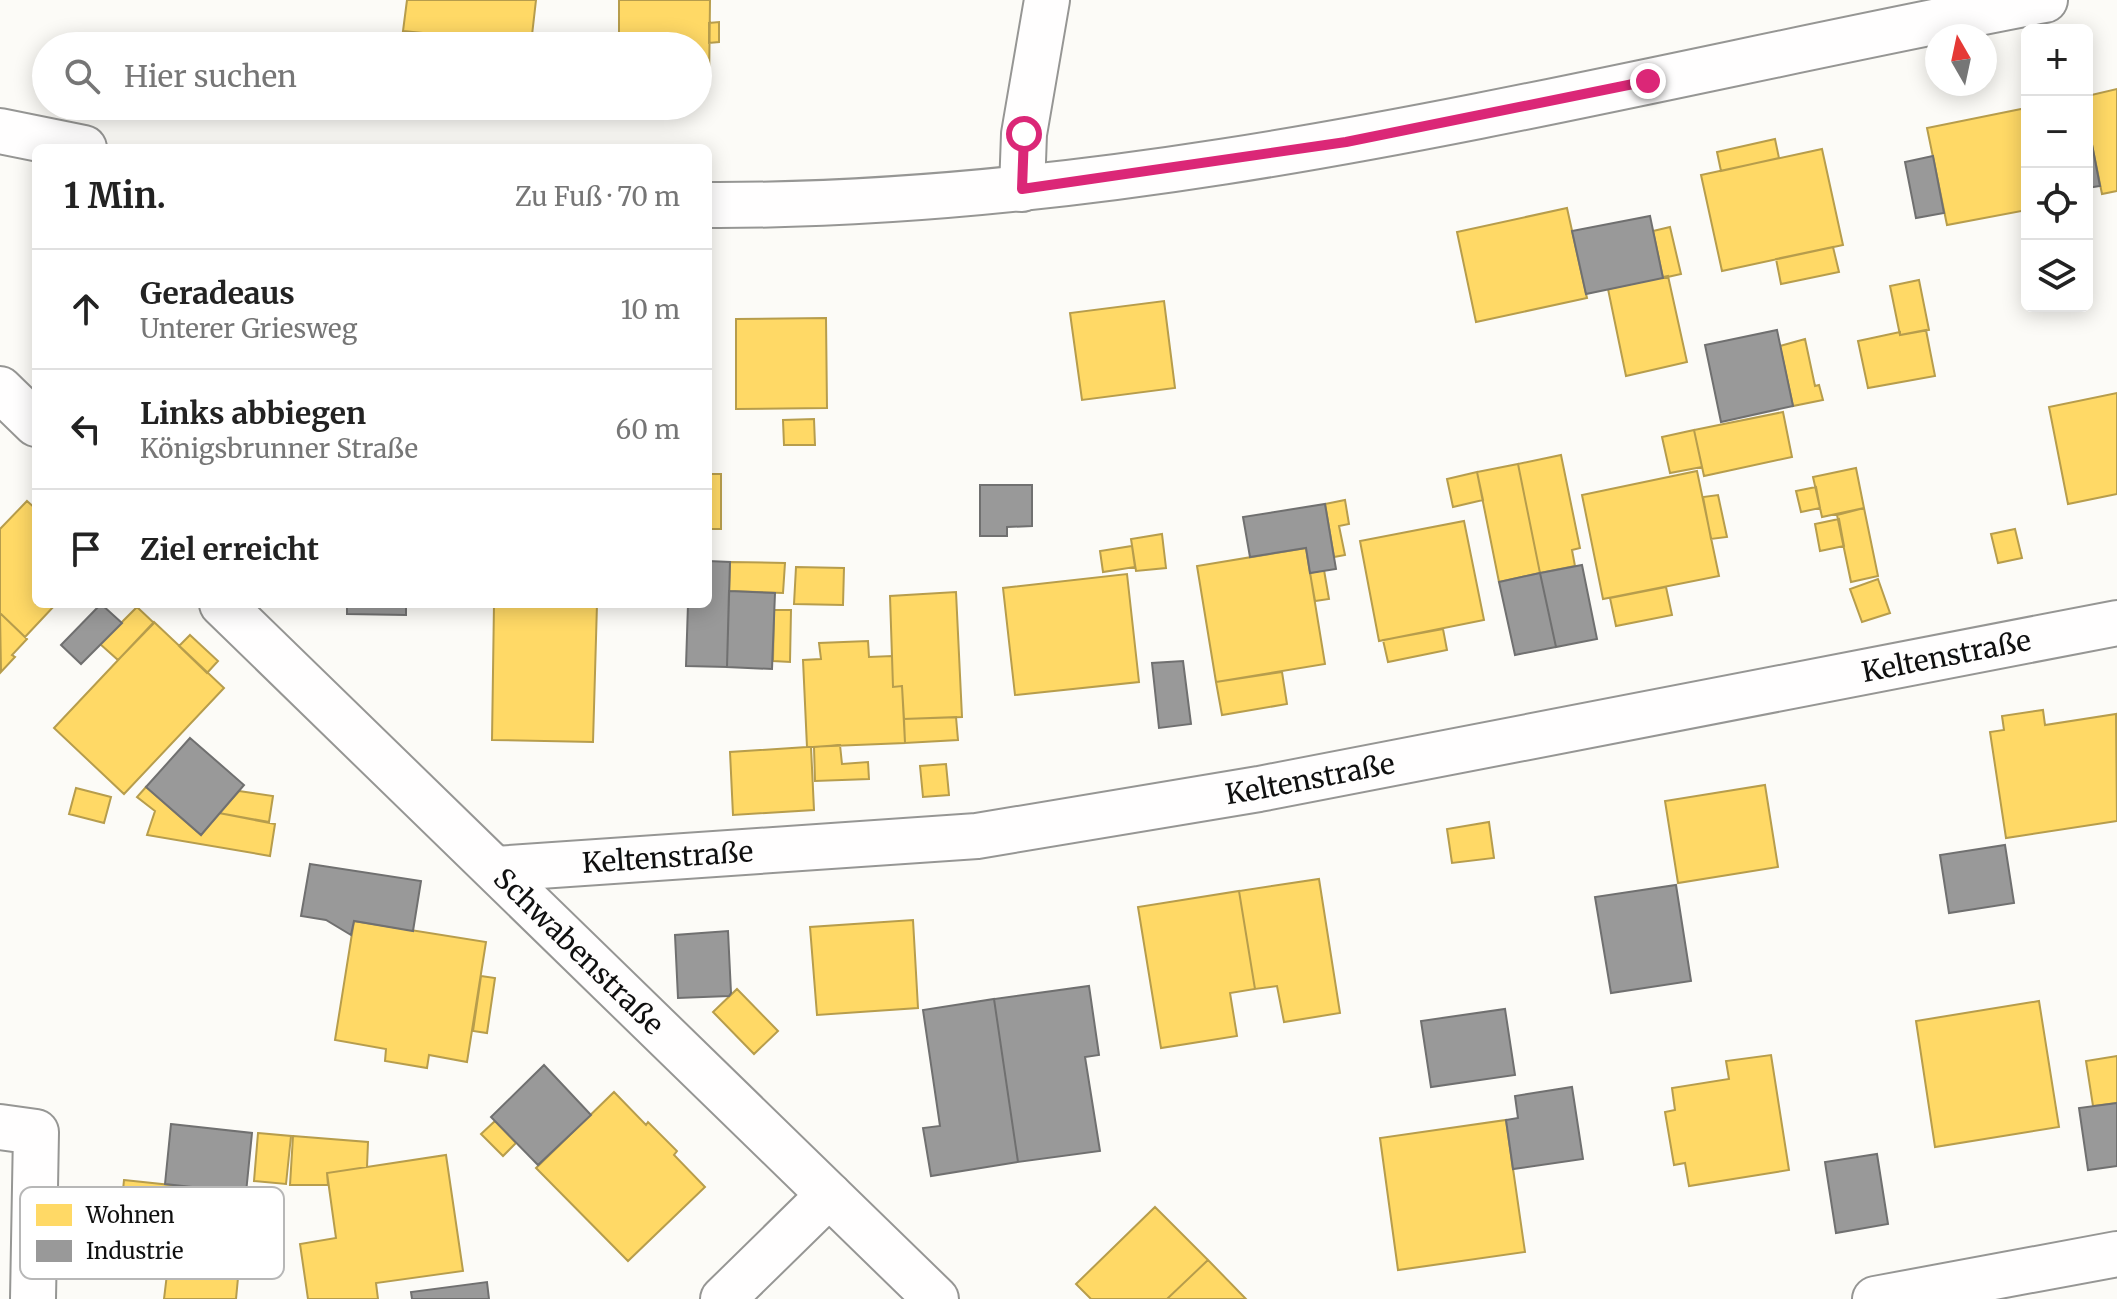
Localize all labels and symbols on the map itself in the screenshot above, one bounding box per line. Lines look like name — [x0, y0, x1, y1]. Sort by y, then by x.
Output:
north arrow — [1925, 24, 1997, 96]
route end — [1630, 63, 1666, 99]
route start — [1006, 116, 1042, 152]
street label: Keltenstraße — [1859, 622, 2034, 690]
street label: Keltenstraße — [1223, 745, 1398, 812]
street label: Keltenstraße — [581, 833, 754, 881]
street label: Schwabenstraße — [486, 861, 671, 1042]
legend — [20, 1187, 284, 1279]
text: Wohnen — [85, 1201, 175, 1229]
text: Industrie — [86, 1237, 183, 1265]

